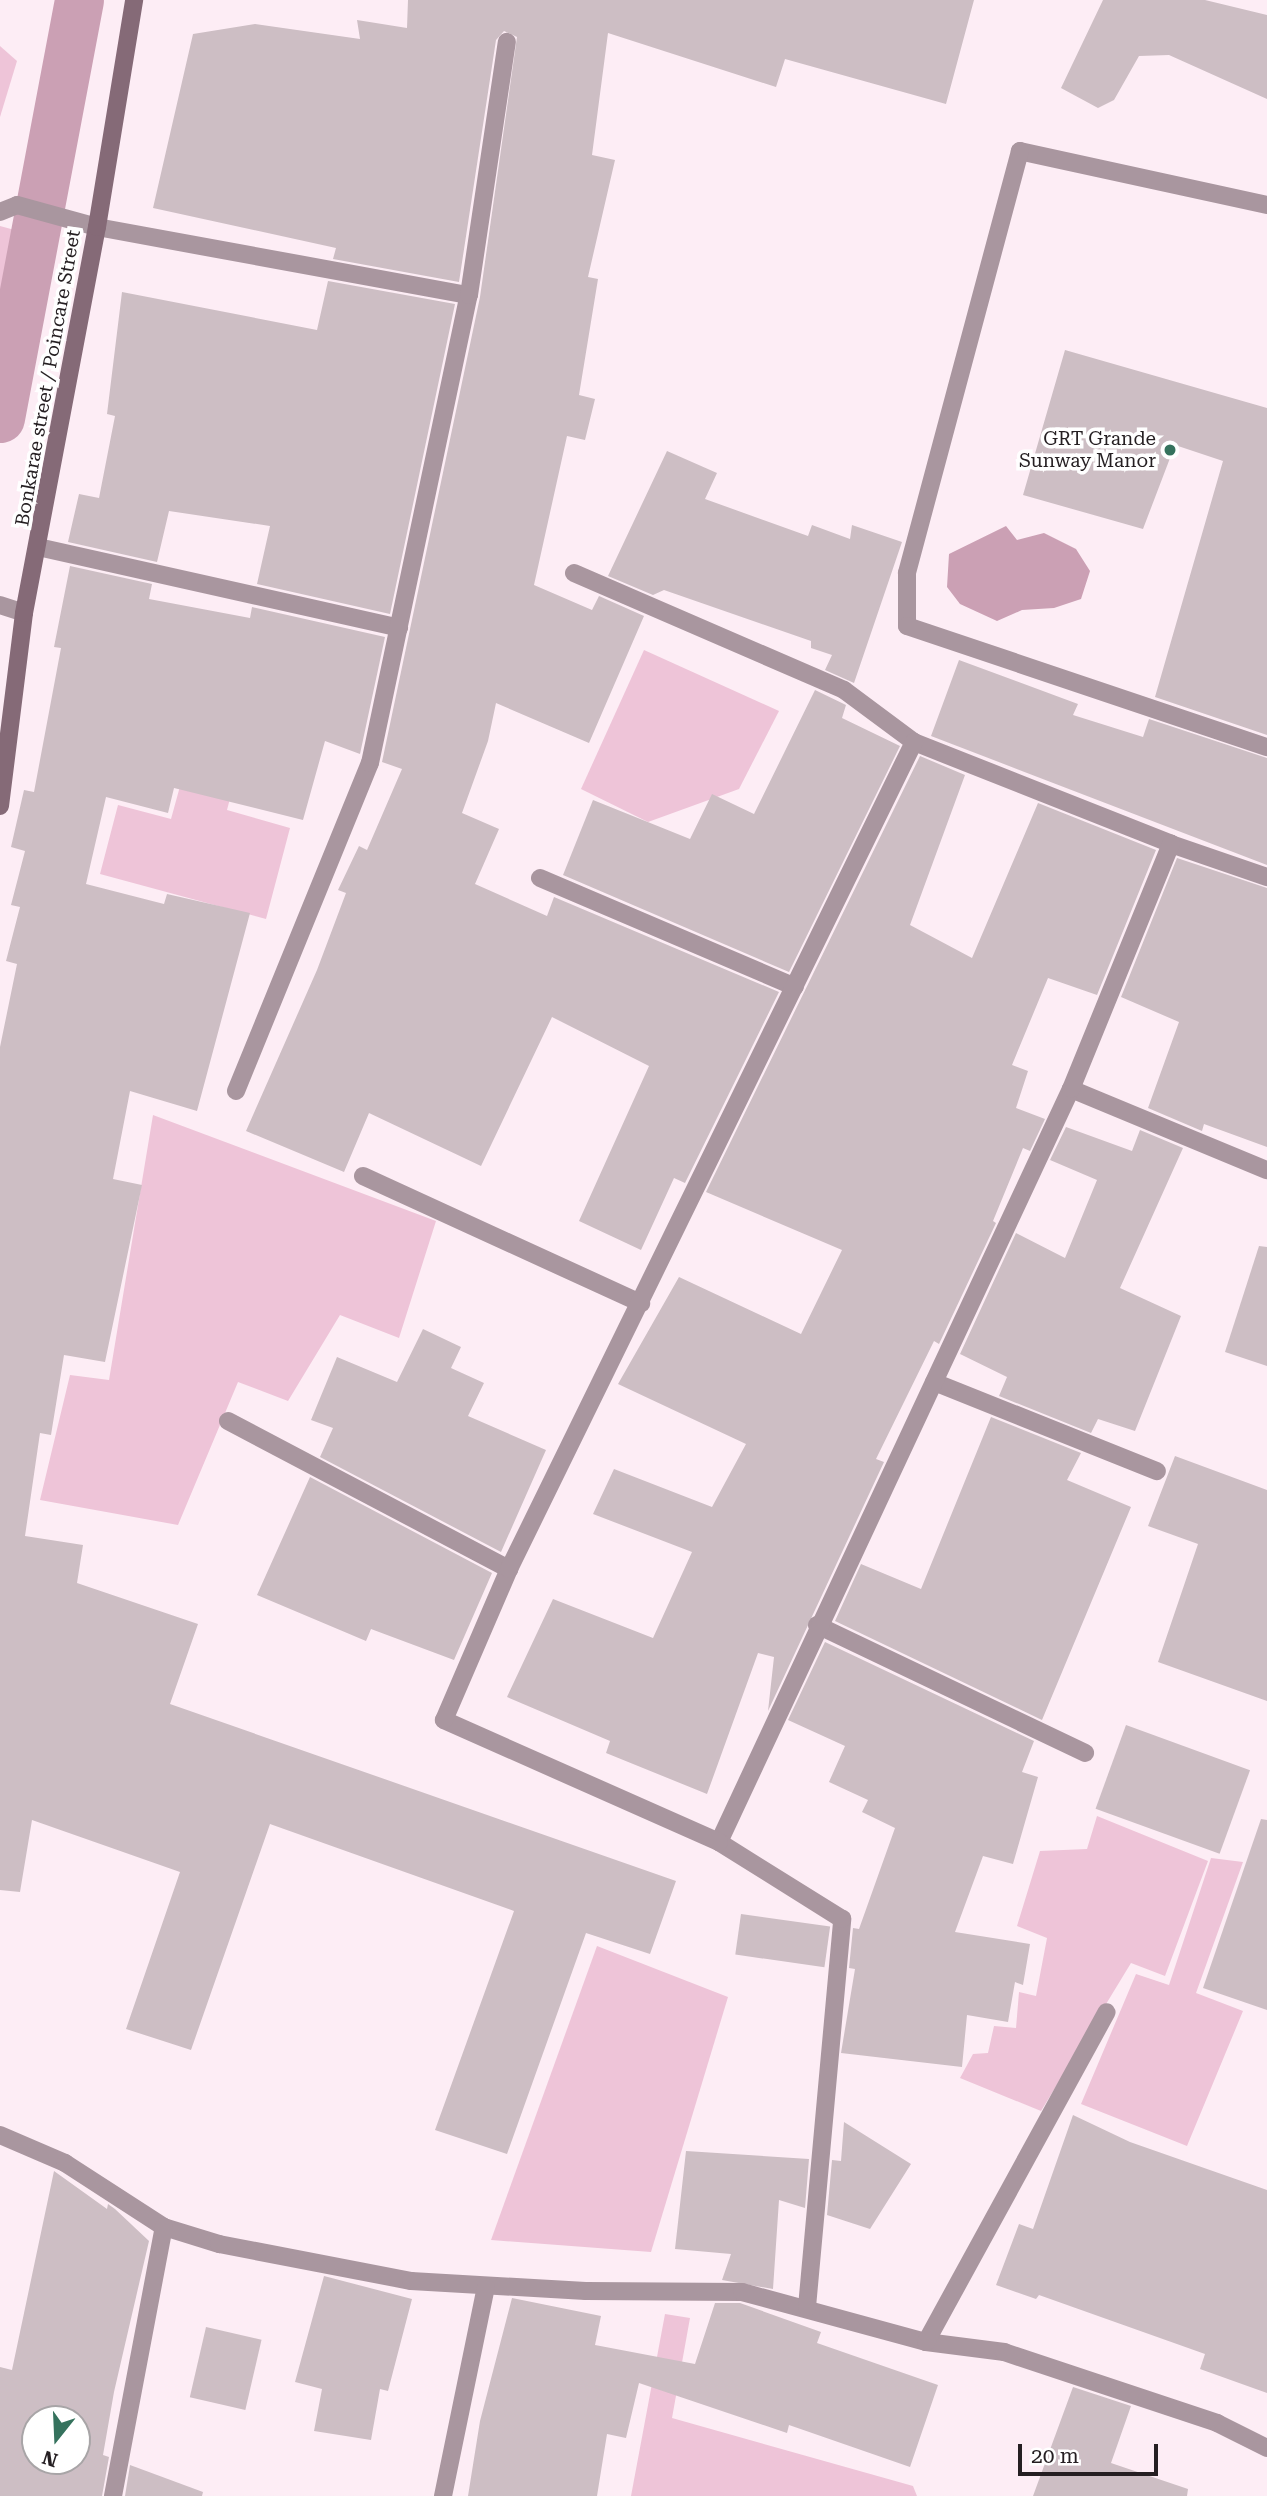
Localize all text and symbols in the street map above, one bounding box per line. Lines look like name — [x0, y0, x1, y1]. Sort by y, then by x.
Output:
street label: Bonkarae street / Poincare Street — [11, 228, 85, 528]
place label: GRT Grande Sunway Manor — [1019, 428, 1156, 472]
marker: GRT Grande Sunway Manor — [1162, 442, 1178, 458]
north arrow — [21, 2405, 91, 2475]
scale bar — [1022, 2430, 1162, 2474]
text: 20 m — [1031, 2444, 1079, 2468]
text: N — [39, 2445, 60, 2472]

